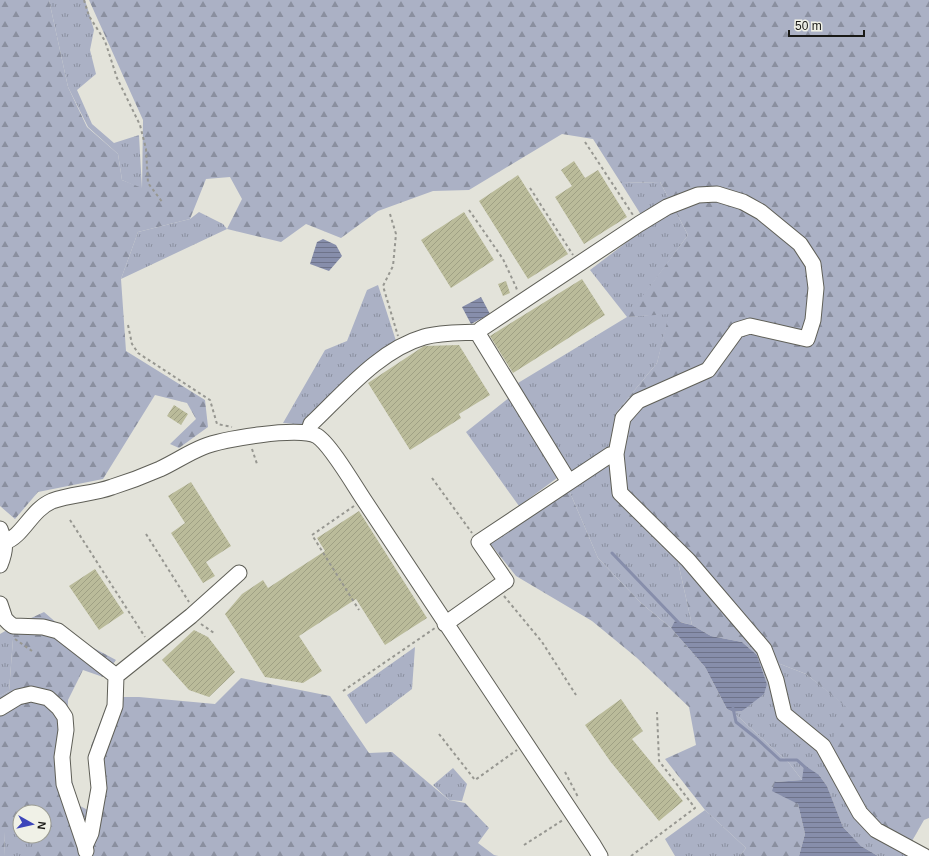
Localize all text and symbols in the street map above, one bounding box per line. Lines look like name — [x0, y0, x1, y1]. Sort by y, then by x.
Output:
scale bar — [789, 12, 864, 38]
text: 50 m — [795, 19, 822, 33]
north arrow — [12, 804, 52, 844]
text: N — [35, 821, 48, 830]

